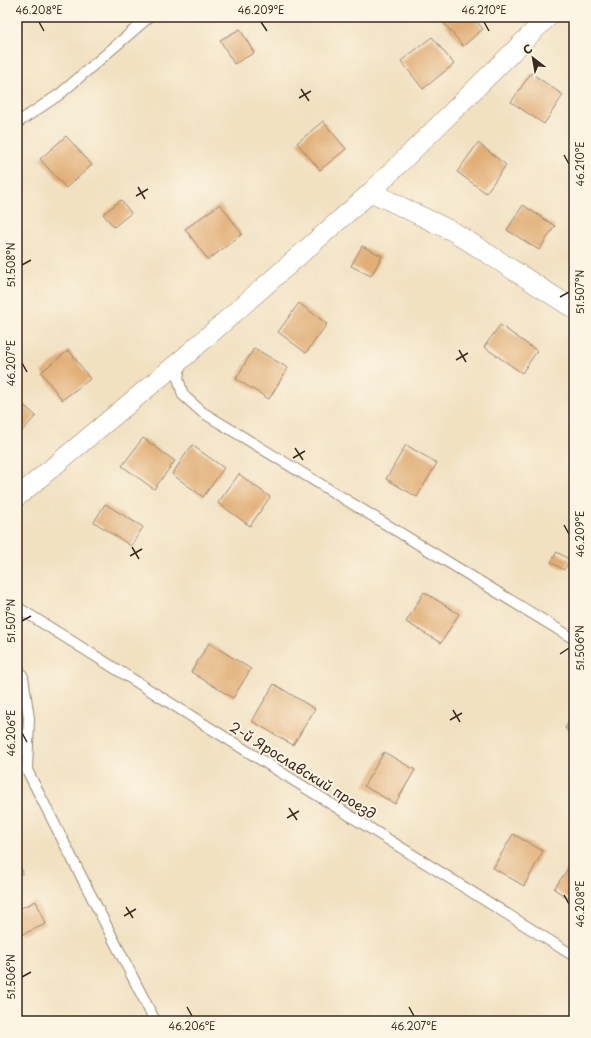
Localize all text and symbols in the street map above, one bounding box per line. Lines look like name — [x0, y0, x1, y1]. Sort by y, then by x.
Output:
text: 46.208°E — [15, 2, 63, 17]
text: 46.209°E — [238, 2, 284, 17]
text: 46.210°E — [462, 2, 507, 17]
north arrow — [513, 38, 553, 78]
text: С — [520, 40, 536, 58]
text: 46.210°E — [572, 142, 587, 187]
text: 51.508°N — [3, 242, 18, 288]
text: 51.507°N — [572, 269, 587, 314]
text: 46.207°E — [3, 340, 18, 386]
text: 46.209°E — [572, 511, 587, 557]
text: 51.507°N — [3, 598, 18, 643]
text: 51.506°N — [572, 625, 587, 671]
text: 46.206°E — [3, 710, 18, 756]
street label: 2-й Ярославский проезд — [226, 716, 380, 824]
text: 46.208°E — [572, 880, 587, 928]
text: 51.506°N — [3, 954, 18, 1000]
text: 46.206°E — [169, 1018, 215, 1033]
text: 46.207°E — [391, 1018, 437, 1033]

